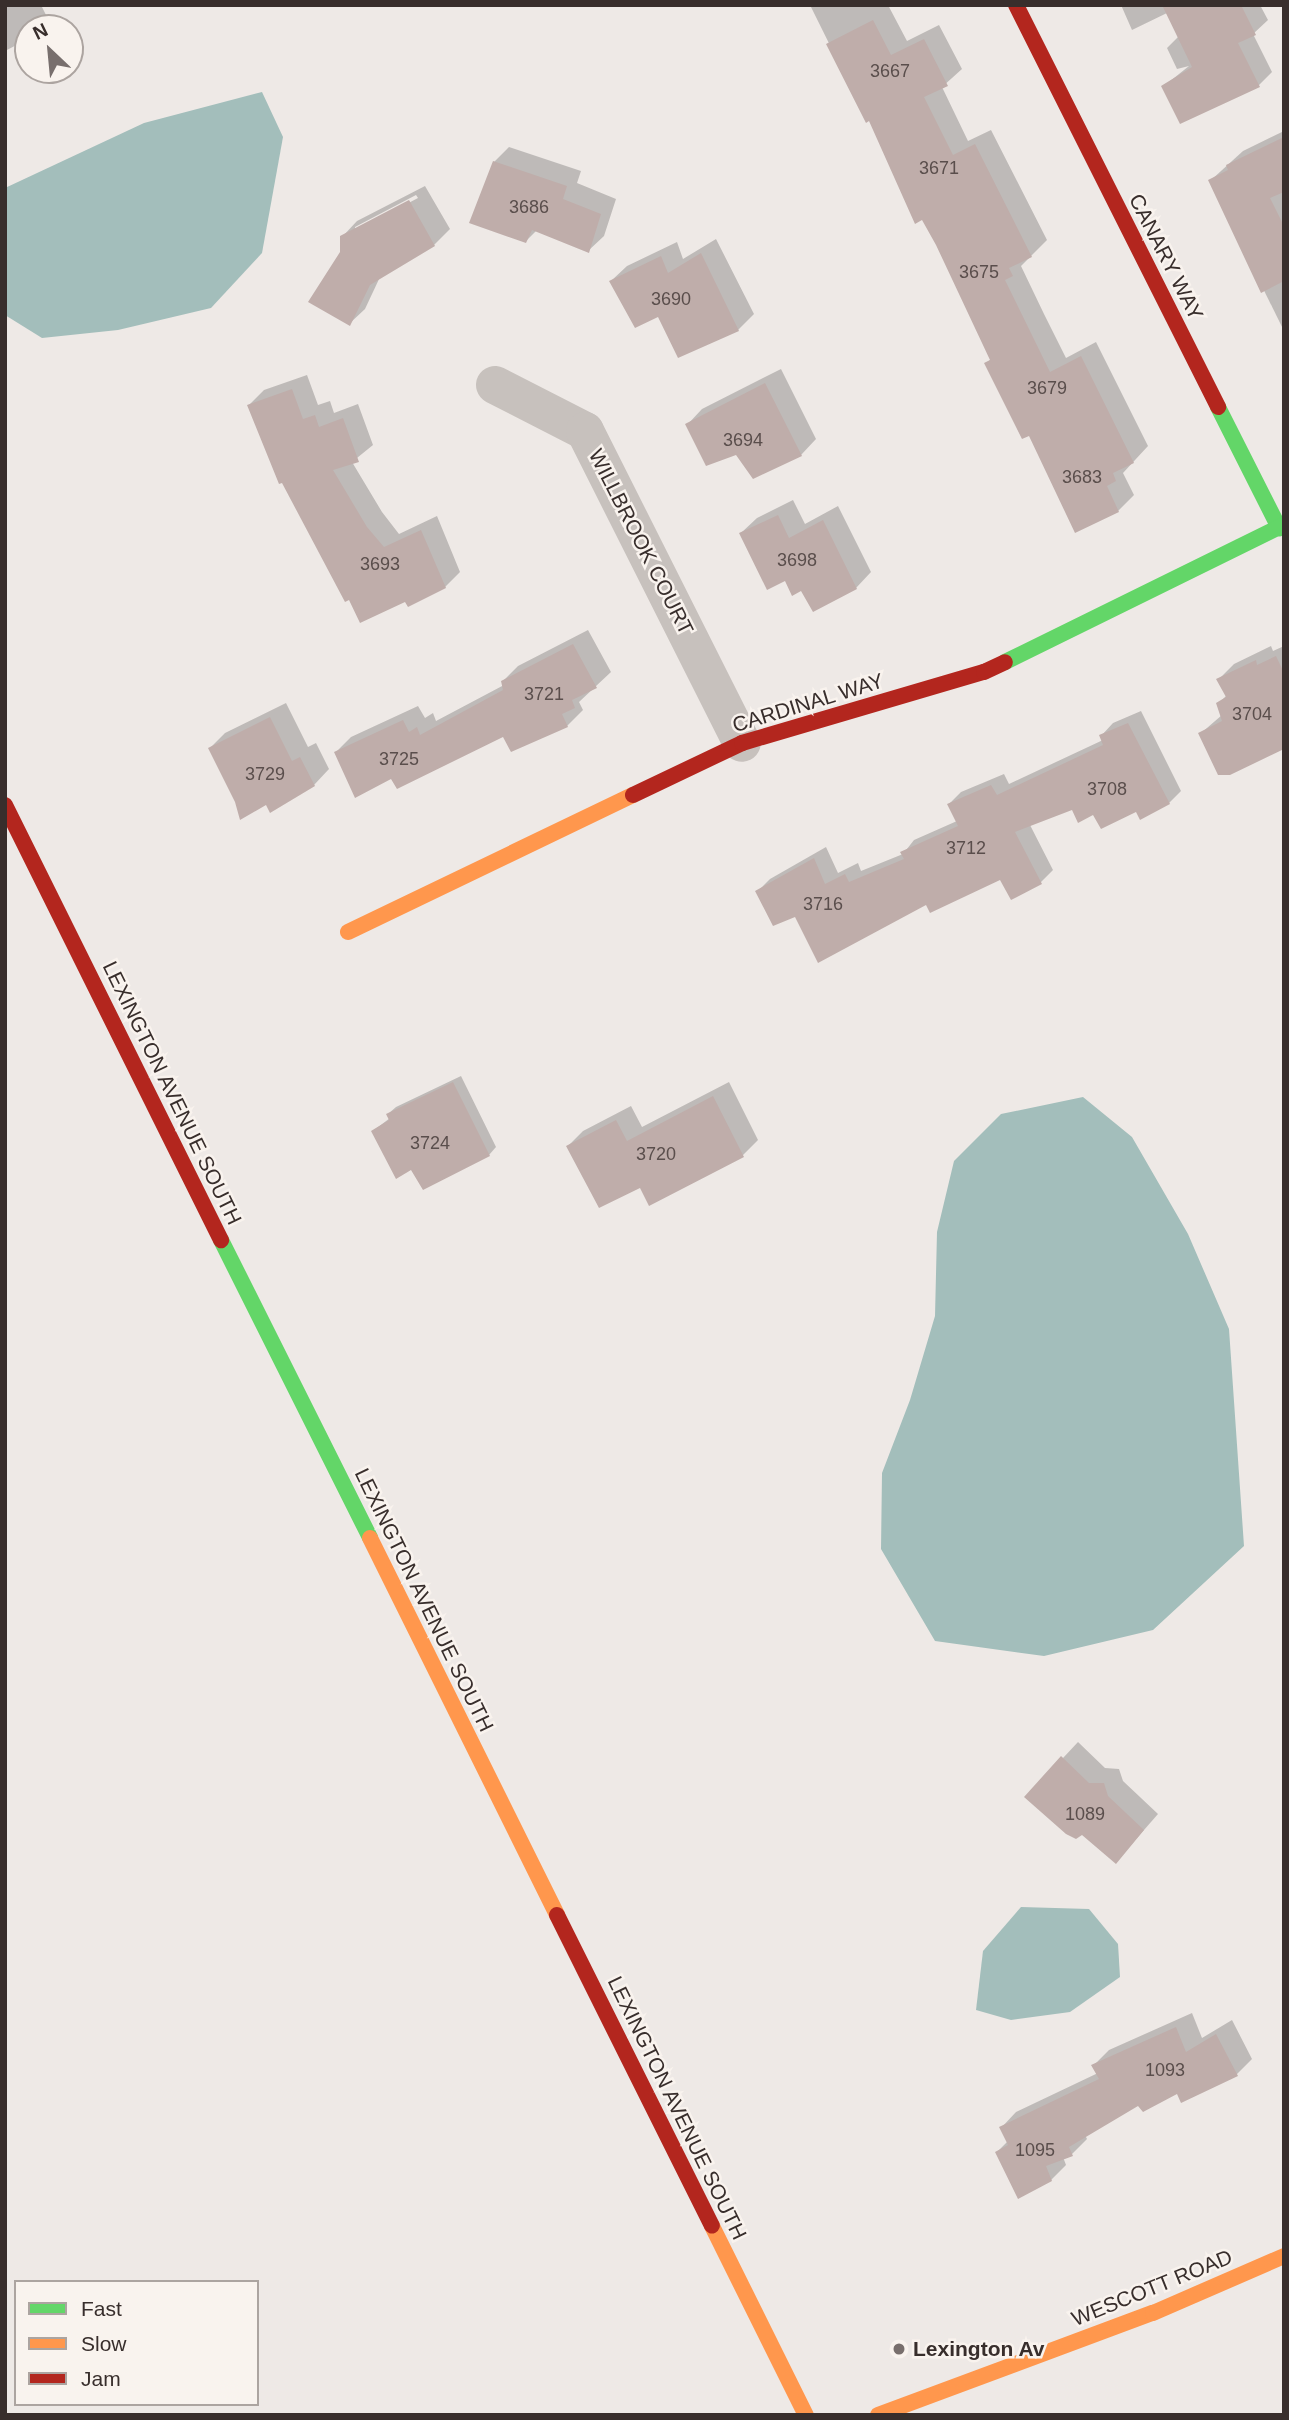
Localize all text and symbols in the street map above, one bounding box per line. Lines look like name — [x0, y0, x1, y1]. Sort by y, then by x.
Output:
north arrow — [14, 14, 84, 84]
text: N — [30, 19, 51, 44]
house number: 3667 — [870, 60, 910, 82]
house number: 3671 — [919, 157, 959, 179]
street label: CANARY WAY — [1123, 190, 1209, 324]
house number: 3686 — [509, 196, 549, 218]
house number: 3675 — [959, 261, 999, 283]
house number: 3690 — [651, 288, 691, 310]
house number: 3679 — [1027, 377, 1067, 399]
house number: 3694 — [723, 429, 763, 451]
street label: WILLBROOK COURT — [583, 445, 699, 639]
house number: 3683 — [1062, 466, 1102, 488]
house number: 3698 — [777, 549, 817, 571]
house number: 3693 — [360, 553, 400, 575]
street label: CARDINAL WAY — [729, 668, 887, 738]
house number: 3721 — [524, 683, 564, 705]
house number: 3704 — [1232, 703, 1272, 725]
house number: 3725 — [379, 748, 419, 770]
house number: 3729 — [245, 763, 285, 785]
house number: 3708 — [1087, 778, 1127, 800]
house number: 3712 — [946, 837, 986, 859]
house number: 3716 — [803, 893, 843, 915]
street label: LEXINGTON AVENUE SOUTH — [97, 957, 247, 1229]
house number: 3724 — [410, 1132, 450, 1154]
house number: 3720 — [636, 1143, 676, 1165]
street label: LEXINGTON AVENUE SOUTH — [349, 1464, 499, 1736]
house number: 1089 — [1065, 1803, 1105, 1825]
street label: LEXINGTON AVENUE SOUTH — [602, 1972, 752, 2244]
house number: 1093 — [1145, 2059, 1185, 2081]
house number: 1095 — [1015, 2139, 1055, 2161]
street label: WESCOTT ROAD — [1068, 2244, 1236, 2332]
legend — [14, 2280, 259, 2406]
text: Fast — [81, 2297, 122, 2320]
text: Slow — [81, 2332, 127, 2355]
place label: Lexington Av — [913, 2336, 1045, 2362]
marker: Lexington Av — [891, 2341, 907, 2357]
text: Jam — [81, 2367, 121, 2390]

